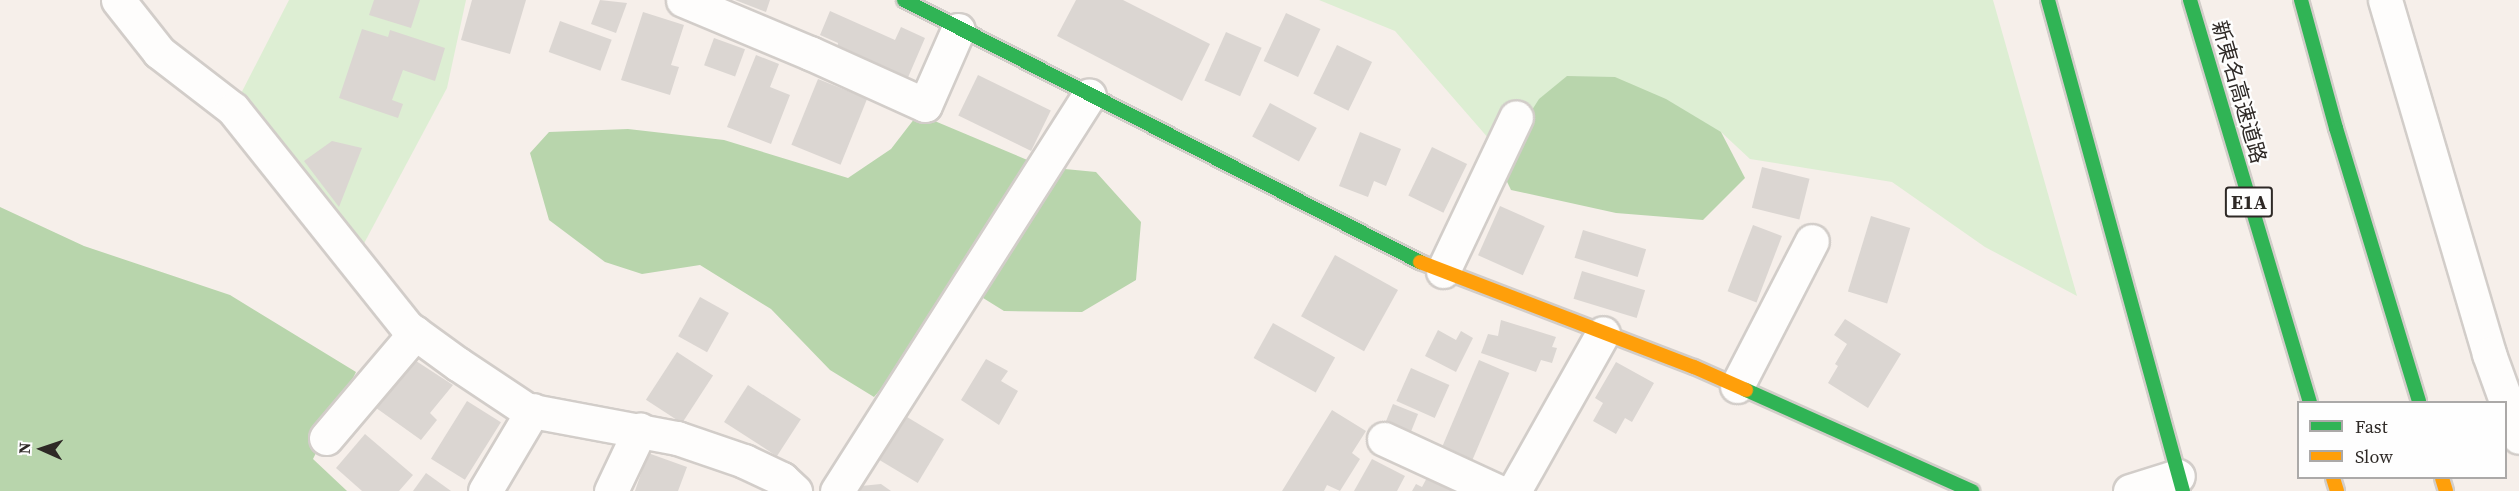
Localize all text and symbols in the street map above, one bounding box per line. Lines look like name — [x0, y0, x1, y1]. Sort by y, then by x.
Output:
street label: 新東名高速道路 — [2207, 18, 2271, 166]
road number: E1A — [2224, 185, 2274, 219]
legend — [2297, 401, 2507, 479]
text: Fast — [2355, 414, 2388, 439]
north arrow — [12, 419, 72, 479]
text: N — [13, 442, 35, 454]
text: Slow — [2355, 444, 2393, 469]

